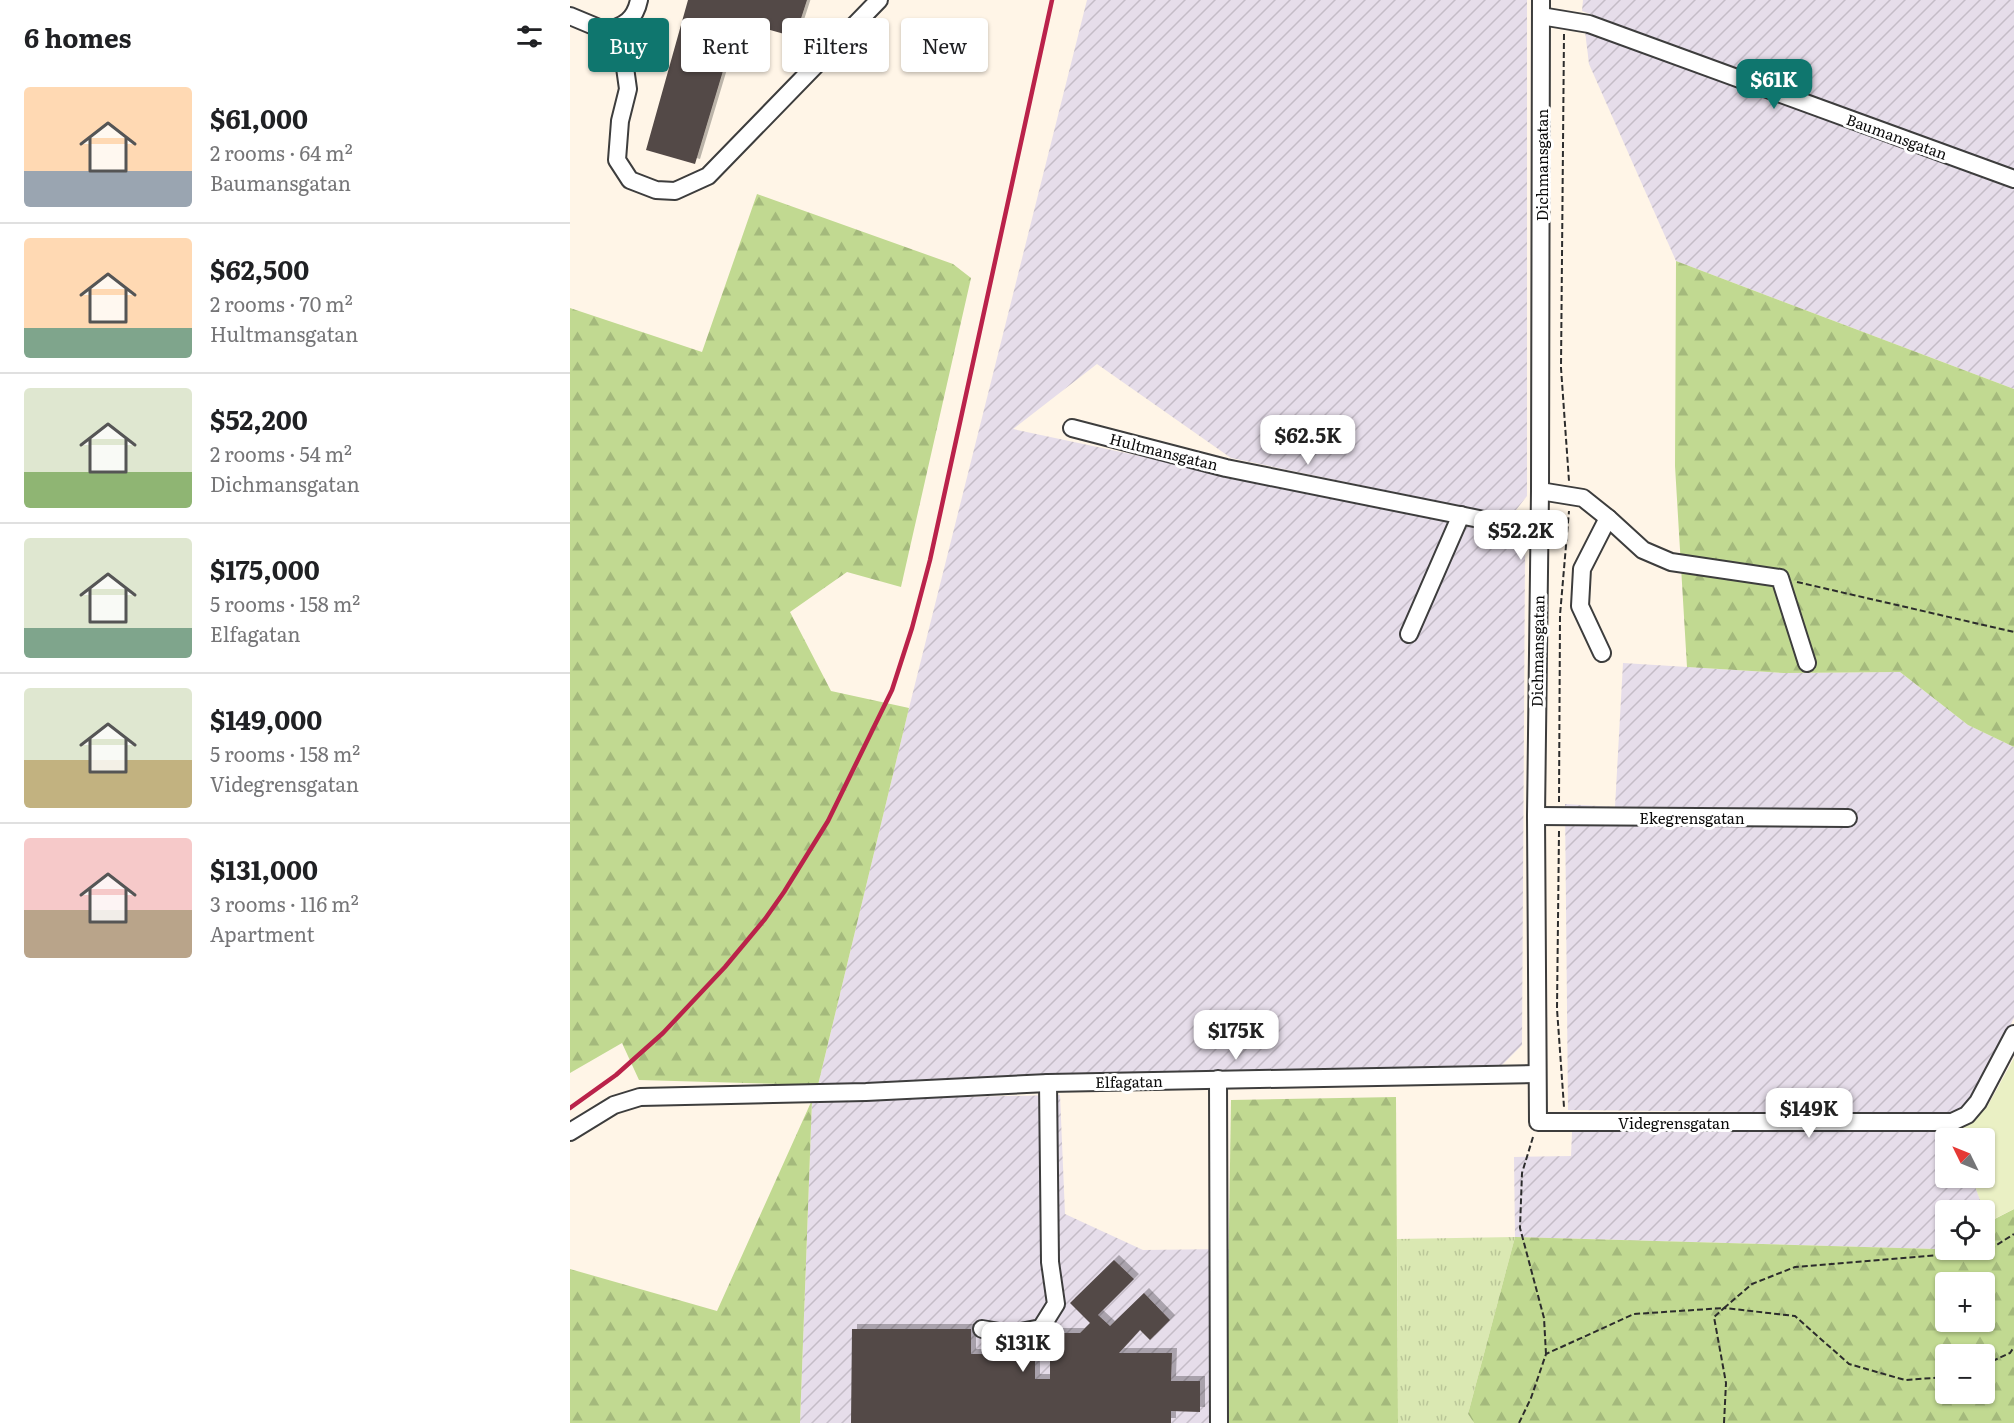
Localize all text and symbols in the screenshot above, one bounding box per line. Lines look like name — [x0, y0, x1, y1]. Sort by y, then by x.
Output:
text: 6 homes — [24, 17, 131, 56]
chip: Buy — [588, 18, 669, 72]
chip: Rent — [681, 18, 770, 72]
chip: Filters — [782, 18, 889, 72]
chip: New — [901, 18, 988, 72]
icon: filters — [513, 20, 546, 53]
pin: $61K — [1738, 59, 1810, 110]
text: $61K — [1750, 63, 1798, 93]
text: $61,000 — [210, 98, 308, 137]
street label: Baumansgatan — [1843, 107, 1951, 165]
street label: Dichmansgatan — [1530, 109, 1553, 221]
icon: home — [72, 111, 144, 183]
text: 2 rooms · 64 m² — [210, 137, 353, 167]
text: Baumansgatan — [210, 167, 351, 197]
text: $62,500 — [210, 249, 309, 288]
icon: home — [72, 262, 144, 334]
text: 2 rooms · 70 m² — [210, 288, 353, 318]
text: Hultmansgatan — [210, 318, 358, 348]
text: $52,200 — [210, 399, 308, 438]
icon: home — [72, 412, 144, 484]
pin: $62.5K — [1259, 415, 1357, 466]
text: $62.5K — [1274, 419, 1342, 449]
street label: Hultmansgatan — [1107, 426, 1221, 476]
text: 2 rooms · 54 m² — [210, 438, 352, 468]
text: Dichmansgatan — [210, 468, 360, 498]
pin: $52.2K — [1472, 510, 1570, 561]
text: $52.2K — [1488, 514, 1554, 544]
text: $175,000 — [210, 549, 320, 588]
icon: home — [72, 562, 144, 634]
text: 5 rooms · 158 m² — [210, 588, 360, 618]
street label: Dichmansgatan — [1525, 595, 1549, 707]
text: Elfagatan — [210, 618, 301, 648]
text: $149,000 — [210, 699, 322, 738]
icon: home — [72, 712, 144, 784]
text: 5 rooms · 158 m² — [210, 738, 360, 768]
text: Videgrensgatan — [210, 768, 359, 798]
street label: Ekegrensgatan — [1639, 806, 1745, 829]
text: $131,000 — [210, 849, 318, 888]
icon: home — [72, 862, 144, 934]
text: 3 rooms · 116 m² — [210, 888, 359, 918]
text: Apartment — [210, 918, 315, 948]
pin: $175K — [1194, 1010, 1278, 1061]
text: $175K — [1208, 1014, 1264, 1044]
street label: Elfagatan — [1095, 1069, 1163, 1093]
pin: $149K — [1767, 1088, 1851, 1139]
text: $149K — [1780, 1092, 1838, 1122]
street label: Videgrensgatan — [1618, 1111, 1730, 1134]
north arrow — [1935, 1128, 1995, 1188]
map controls — [1935, 1128, 1995, 1404]
button: locate — [1935, 1200, 1995, 1260]
button: + — [1935, 1272, 1995, 1332]
pin: $131K — [981, 1322, 1065, 1373]
text: $131K — [995, 1326, 1051, 1356]
button: − — [1935, 1344, 1995, 1404]

